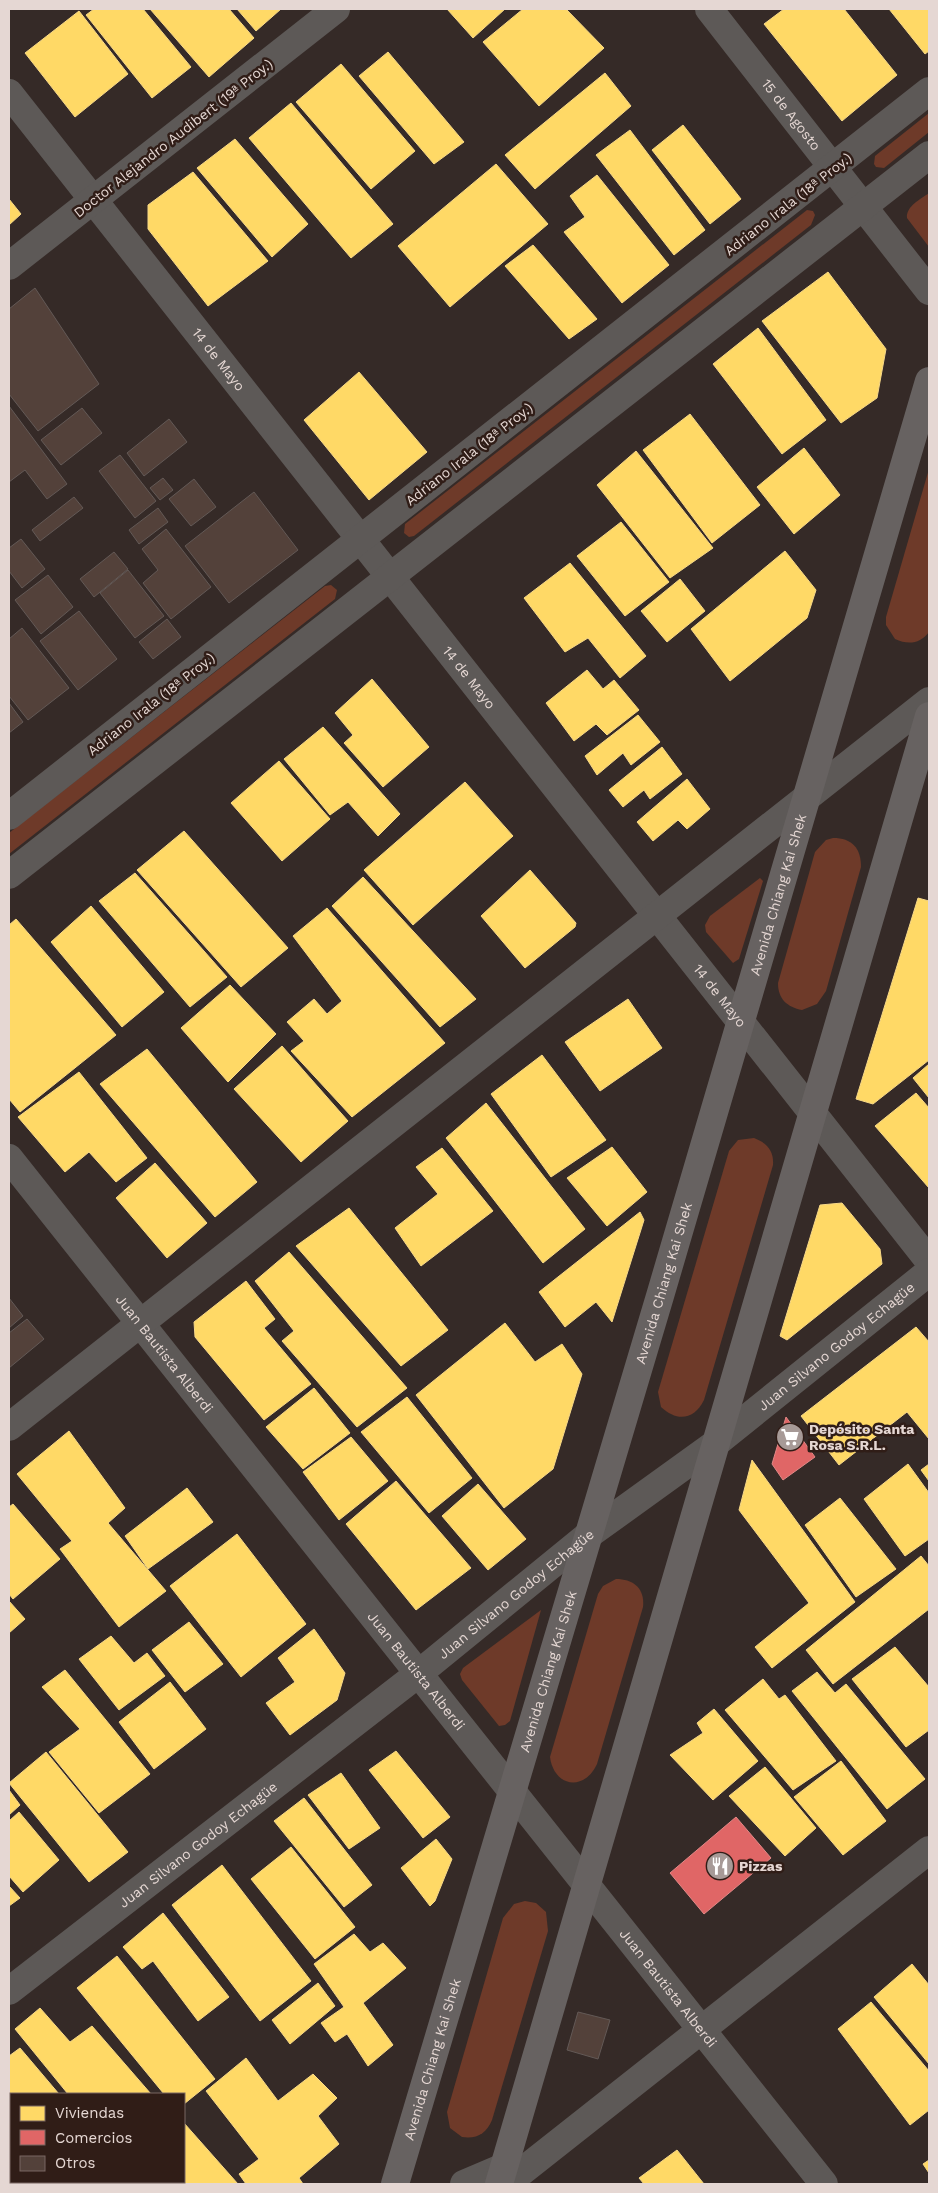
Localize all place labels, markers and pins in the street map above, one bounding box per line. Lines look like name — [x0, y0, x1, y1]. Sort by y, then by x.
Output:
place label: Depósito Santa Rosa S.R.L. — [809, 1421, 915, 1453]
supermarket icon: Depósito Santa Rosa S.R.L. — [775, 1422, 805, 1452]
restaurant icon: Pizzas — [705, 1851, 735, 1881]
place label: Pizzas — [739, 1858, 783, 1874]

